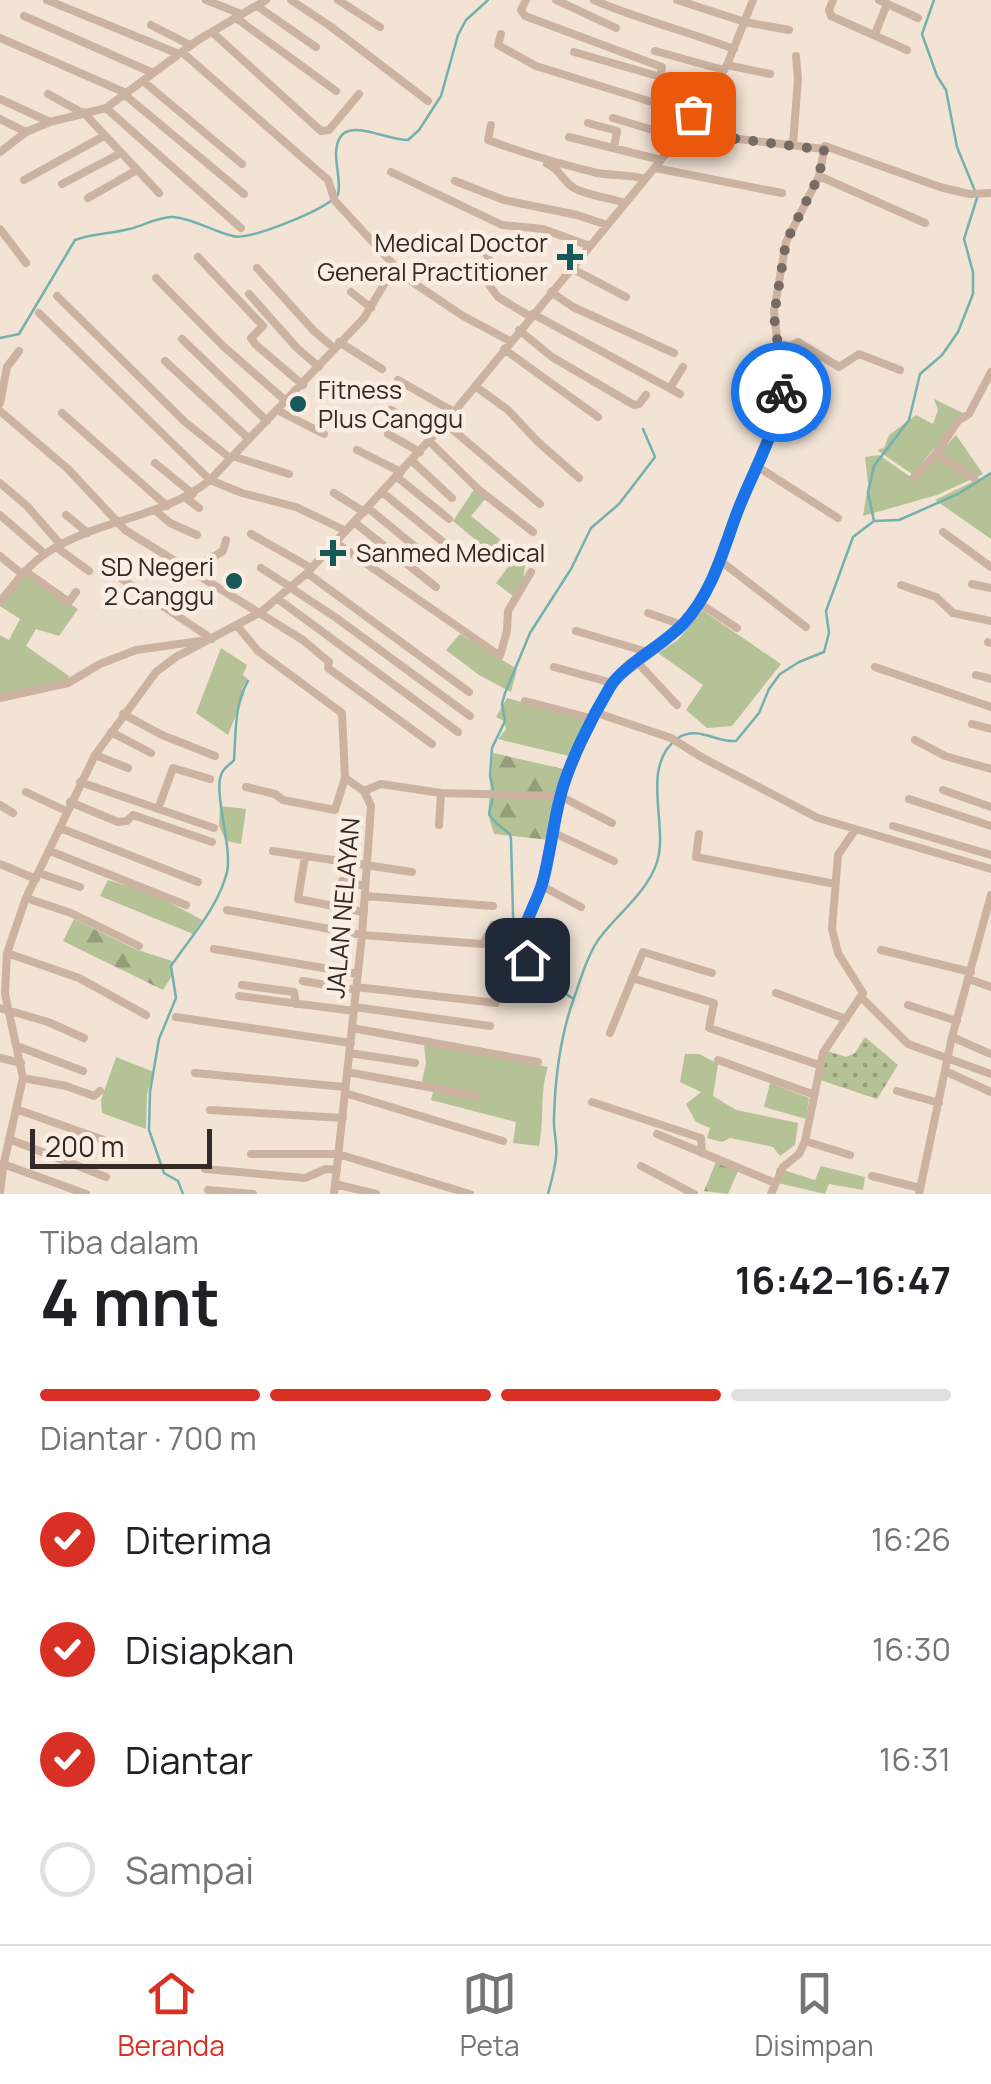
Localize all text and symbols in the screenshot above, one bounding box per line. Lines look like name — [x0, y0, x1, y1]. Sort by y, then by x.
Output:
pin — [651, 72, 736, 157]
icon: bag — [666, 87, 721, 142]
place label: Medical Doctor General Practitioner — [317, 225, 548, 289]
marker: Medical Doctor General Practitioner — [557, 244, 583, 270]
courier — [731, 342, 831, 442]
icon: bike — [754, 365, 809, 420]
place label: Fitness Plus Canggu — [318, 372, 463, 436]
marker: Fitness Plus Canggu — [287, 393, 309, 415]
place label: Sanmed Medical — [356, 535, 545, 570]
marker: Sanmed Medical — [320, 540, 346, 566]
place label: SD Negeri 2 Canggu — [101, 549, 214, 613]
marker: SD Negeri 2 Canggu — [223, 570, 245, 592]
street label: JALAN NELAYAN — [317, 816, 368, 1000]
pin — [485, 918, 570, 1003]
icon: home — [500, 933, 555, 988]
scale bar — [30, 1124, 212, 1168]
text: 200 m — [45, 1127, 124, 1165]
text: Tiba dalam — [40, 1220, 199, 1264]
text: 16:42–16:47 — [735, 1253, 951, 1305]
text: 4 mnt — [40, 1257, 220, 1346]
text: Diantar · 700 m — [40, 1416, 257, 1460]
icon: check — [40, 1512, 95, 1567]
text: Diterima — [125, 1513, 272, 1565]
text: 16:26 — [871, 1517, 951, 1561]
icon: check — [40, 1622, 95, 1677]
text: Disiapkan — [125, 1623, 294, 1675]
text: 16:30 — [872, 1627, 951, 1671]
icon: check — [40, 1732, 95, 1787]
text: Diantar — [125, 1733, 253, 1785]
text: 16:31 — [879, 1737, 951, 1781]
text: Sampai — [125, 1843, 254, 1895]
tab: Beranda — [117, 1966, 225, 2064]
tab: Peta — [460, 1966, 520, 2064]
tab: Disimpan — [754, 1966, 874, 2064]

